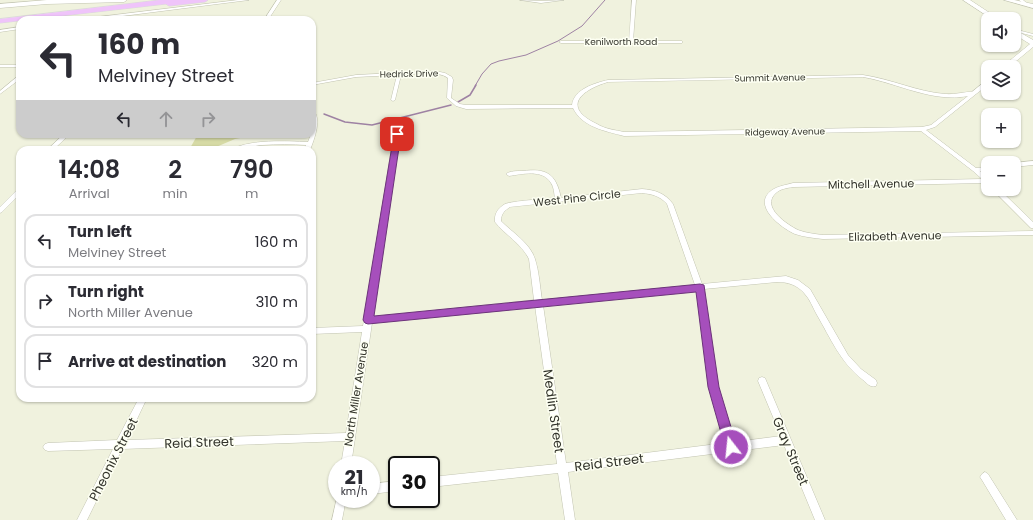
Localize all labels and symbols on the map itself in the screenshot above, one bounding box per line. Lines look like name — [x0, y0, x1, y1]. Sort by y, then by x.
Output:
street label: Kenilworth Road — [585, 36, 657, 48]
street label: Hedrick Drive — [380, 67, 439, 81]
street label: Summit Avenue — [734, 71, 806, 85]
pin — [380, 117, 414, 151]
street label: Ridgeway Avenue — [745, 125, 826, 139]
street label: Mitchell Avenue — [828, 175, 914, 193]
street label: West Pine Circle — [533, 185, 622, 211]
street label: Elizabeth Avenue — [848, 227, 942, 245]
street label: North Miller Avenue — [340, 340, 372, 447]
street label: Medlin Street — [538, 368, 569, 454]
street label: Pheonix Street — [84, 414, 143, 504]
street label: Gray Street — [768, 414, 814, 489]
position arrow — [710, 426, 752, 468]
street label: Reid Street — [164, 432, 234, 453]
street label: Reid Street — [573, 449, 645, 476]
speed limit sign: 30 — [388, 456, 440, 508]

